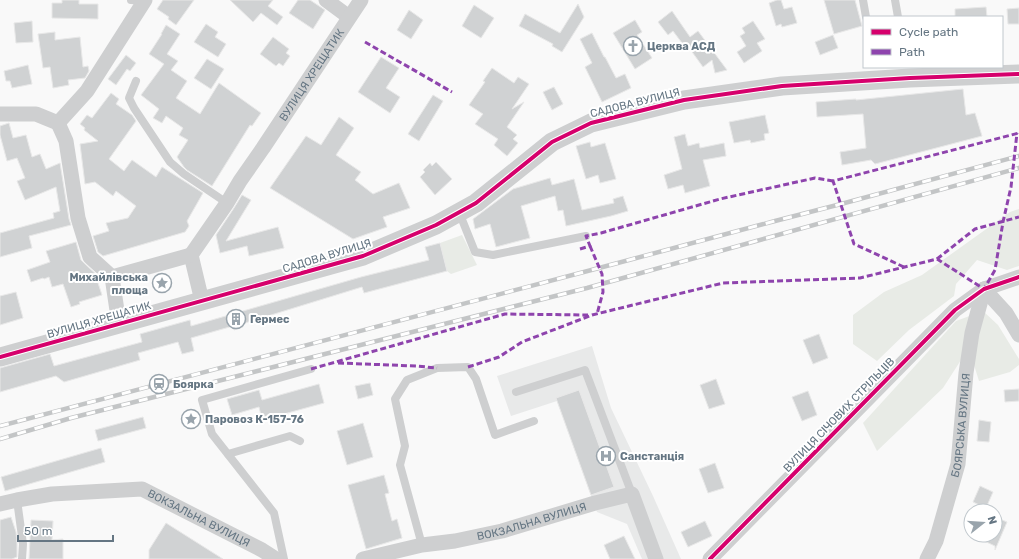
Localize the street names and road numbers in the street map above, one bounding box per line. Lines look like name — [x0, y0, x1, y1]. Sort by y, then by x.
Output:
street label: ВУЛИЦЯ ХРЕЩАТИК — [276, 26, 347, 123]
street label: САДОВА ВУЛИЦЯ — [589, 86, 681, 120]
street label: САДОВА ВУЛИЦЯ — [281, 236, 373, 276]
street label: ВУЛИЦЯ ХРЕЩАТИК — [45, 299, 153, 341]
street label: ВУЛИЦЯ СІЧОВИХ СТРІЛЬЦІВ — [781, 355, 897, 475]
street label: БОЯРСЬКА ВУЛИЦЯ — [948, 373, 972, 479]
street label: ВОКЗАЛЬНА ВУЛИЦЯ — [146, 487, 252, 549]
street label: ВОКЗАЛЬНА ВУЛИЦЯ — [476, 500, 588, 543]

